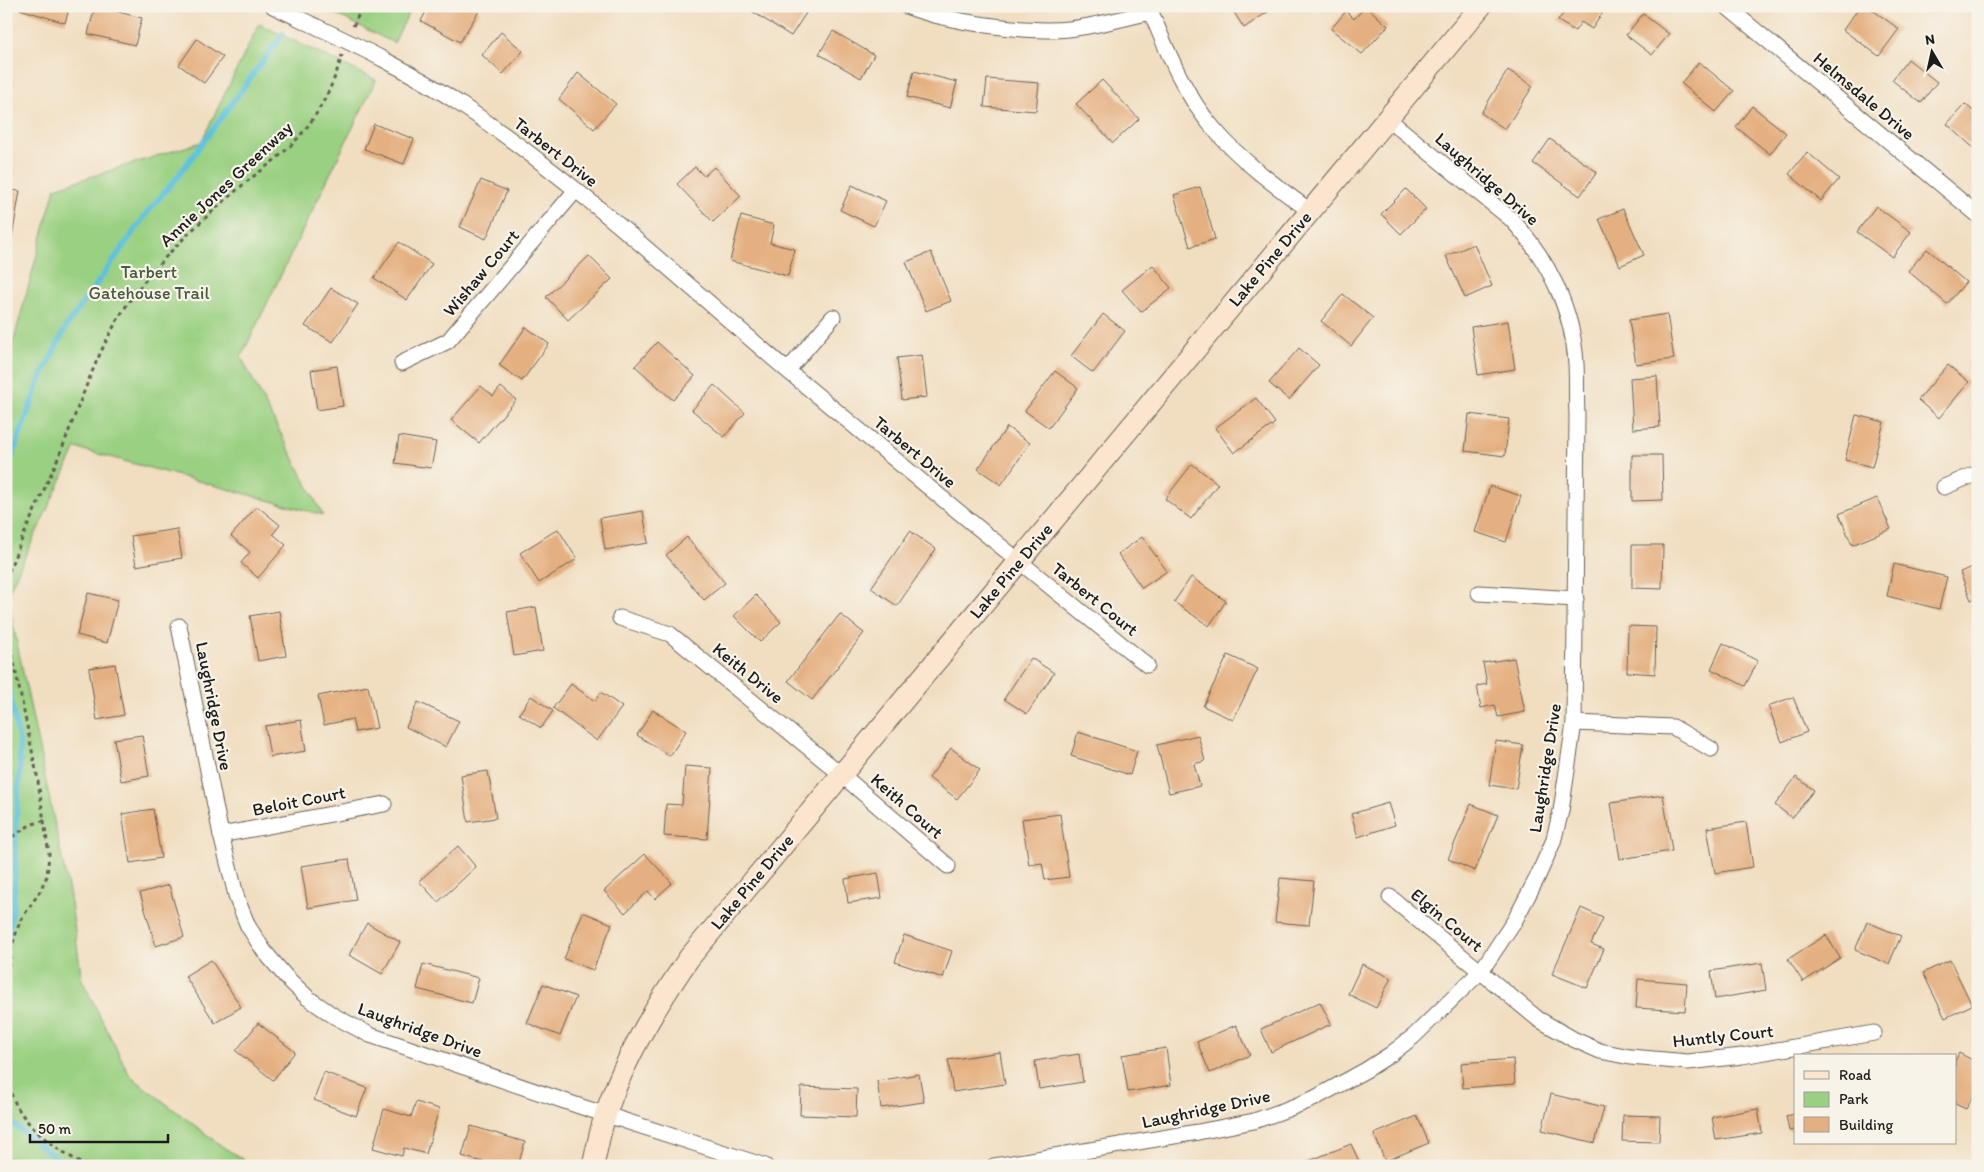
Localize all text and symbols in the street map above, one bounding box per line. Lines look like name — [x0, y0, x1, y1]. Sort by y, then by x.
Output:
north arrow — [1906, 28, 1956, 78]
text: N — [1924, 31, 1936, 49]
street label: Helmsdale Drive — [1809, 47, 1919, 145]
street label: Tarbert Drive — [509, 112, 603, 192]
street label: Annie Jones Greenway — [155, 116, 298, 251]
street label: Laughridge Drive — [1430, 128, 1544, 230]
street label: Lake Pine Drive — [1224, 207, 1316, 311]
street label: Wishaw Court — [438, 225, 524, 321]
park label: Tarbert Gatehouse Trail — [88, 261, 210, 304]
street label: Tarbert Drive — [869, 411, 961, 493]
street label: Lake Pine Drive — [965, 519, 1057, 623]
street label: Tarbert Court — [1047, 557, 1143, 641]
street label: Keith Drive — [708, 638, 788, 708]
street label: Laughridge Drive — [191, 640, 237, 772]
street label: Laughridge Drive — [1524, 702, 1566, 834]
street label: Keith Court — [866, 768, 948, 844]
street label: Beloit Court — [251, 781, 348, 821]
street label: Lake Pine Drive — [706, 830, 798, 934]
street label: Elgin Court — [1406, 883, 1488, 957]
street label: Laughridge Drive — [355, 997, 485, 1063]
street label: Huntly Court — [1672, 1020, 1775, 1052]
legend — [1794, 1054, 1956, 1144]
text: Road — [1839, 1066, 1872, 1084]
street label: Laughridge Drive — [1140, 1085, 1272, 1133]
text: Park — [1839, 1090, 1869, 1108]
scale bar — [30, 1112, 168, 1144]
text: Building — [1839, 1116, 1893, 1134]
text: 50 m — [38, 1120, 71, 1138]

